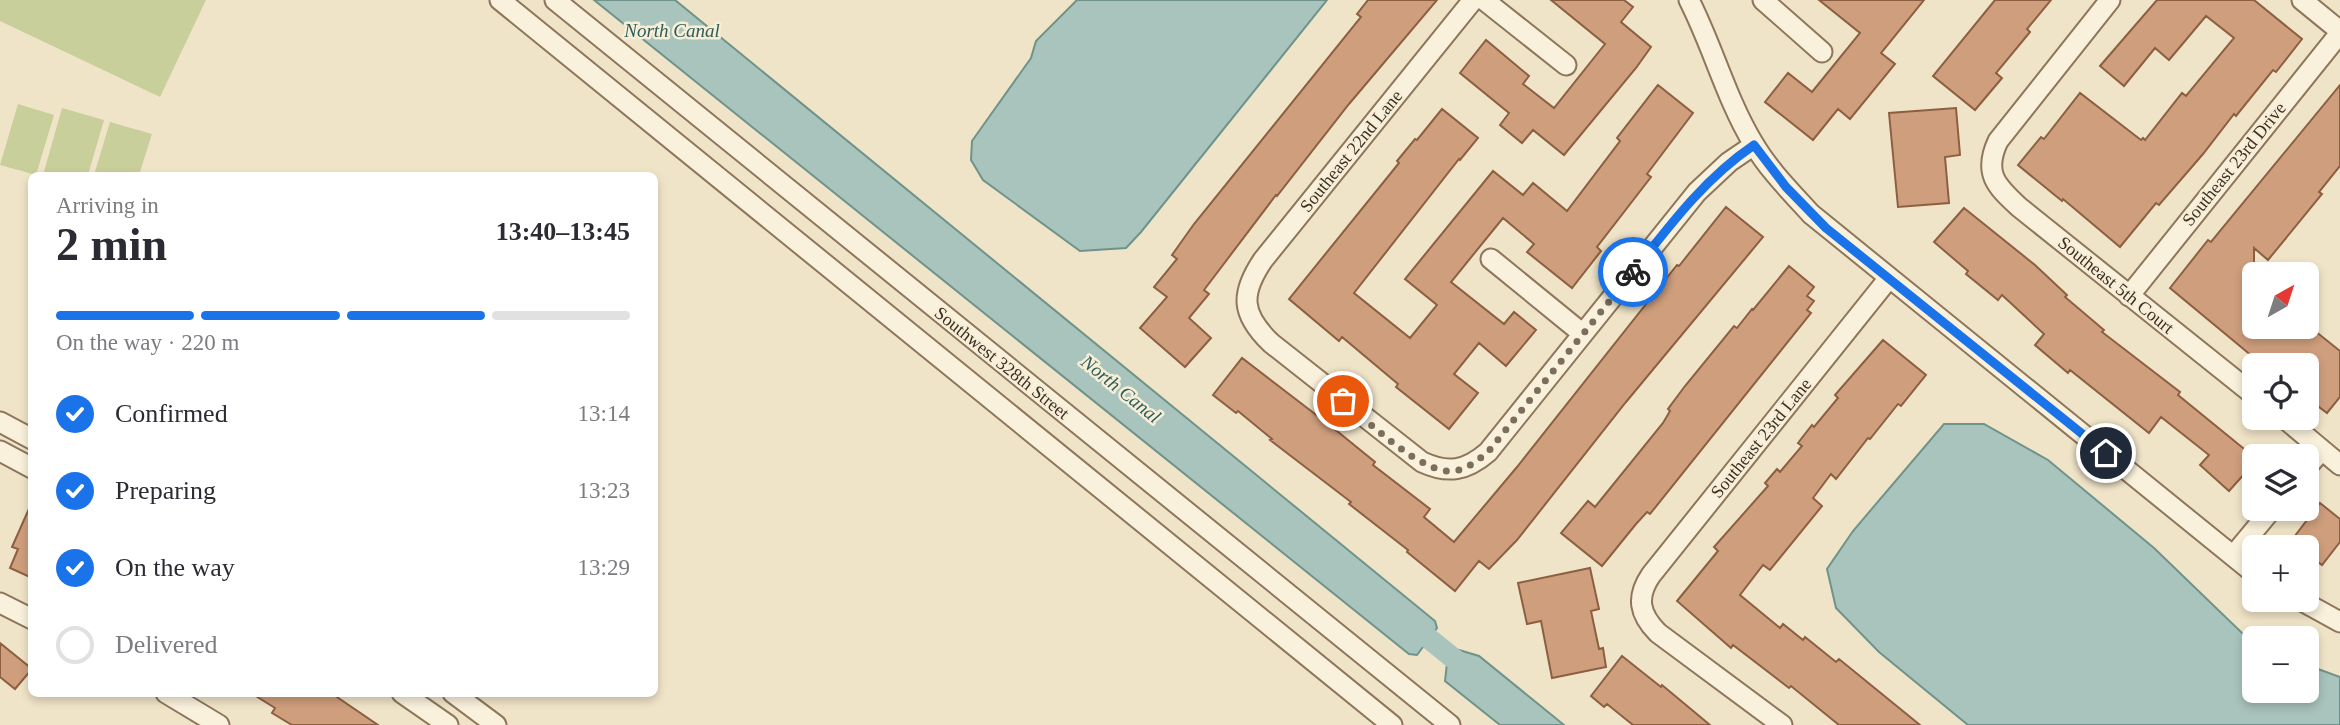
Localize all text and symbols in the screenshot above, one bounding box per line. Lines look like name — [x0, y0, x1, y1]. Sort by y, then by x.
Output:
water label: North Canal — [623, 20, 720, 41]
street label: Southeast 22nd Lane — [1296, 86, 1406, 216]
street label: Southeast 23rd Drive — [2178, 98, 2290, 230]
text: Arriving in — [56, 193, 159, 218]
text: 13:40–13:45 — [496, 217, 630, 246]
text: 2 min — [56, 219, 167, 270]
street label: Southeast 5th Court — [2054, 232, 2178, 338]
courier — [1598, 237, 1668, 307]
icon: bike — [1614, 253, 1652, 291]
north arrow — [2242, 262, 2319, 340]
map controls — [2242, 262, 2319, 703]
street label: Southwest 328th Street — [931, 303, 1073, 423]
text: On the way · 220 m — [56, 330, 239, 355]
water label: North Canal — [1076, 350, 1165, 427]
button: locate — [2242, 353, 2319, 430]
pin — [1313, 371, 1373, 431]
street label: Southeast 23rd Lane — [1707, 374, 1815, 502]
icon: bag — [1324, 382, 1362, 420]
icon: check — [56, 395, 94, 433]
text: Confirmed — [115, 399, 228, 428]
text: 13:14 — [578, 401, 630, 426]
pin — [2076, 423, 2136, 483]
icon: home — [2087, 434, 2125, 472]
button: layers — [2242, 444, 2319, 521]
icon: check — [56, 472, 94, 510]
text: Preparing — [115, 476, 216, 505]
text: 13:23 — [578, 478, 630, 503]
button: + — [2242, 535, 2319, 612]
icon: check — [56, 549, 94, 587]
text: On the way — [115, 553, 235, 582]
text: 13:29 — [578, 555, 630, 580]
button: − — [2242, 626, 2319, 703]
text: Delivered — [115, 630, 218, 659]

